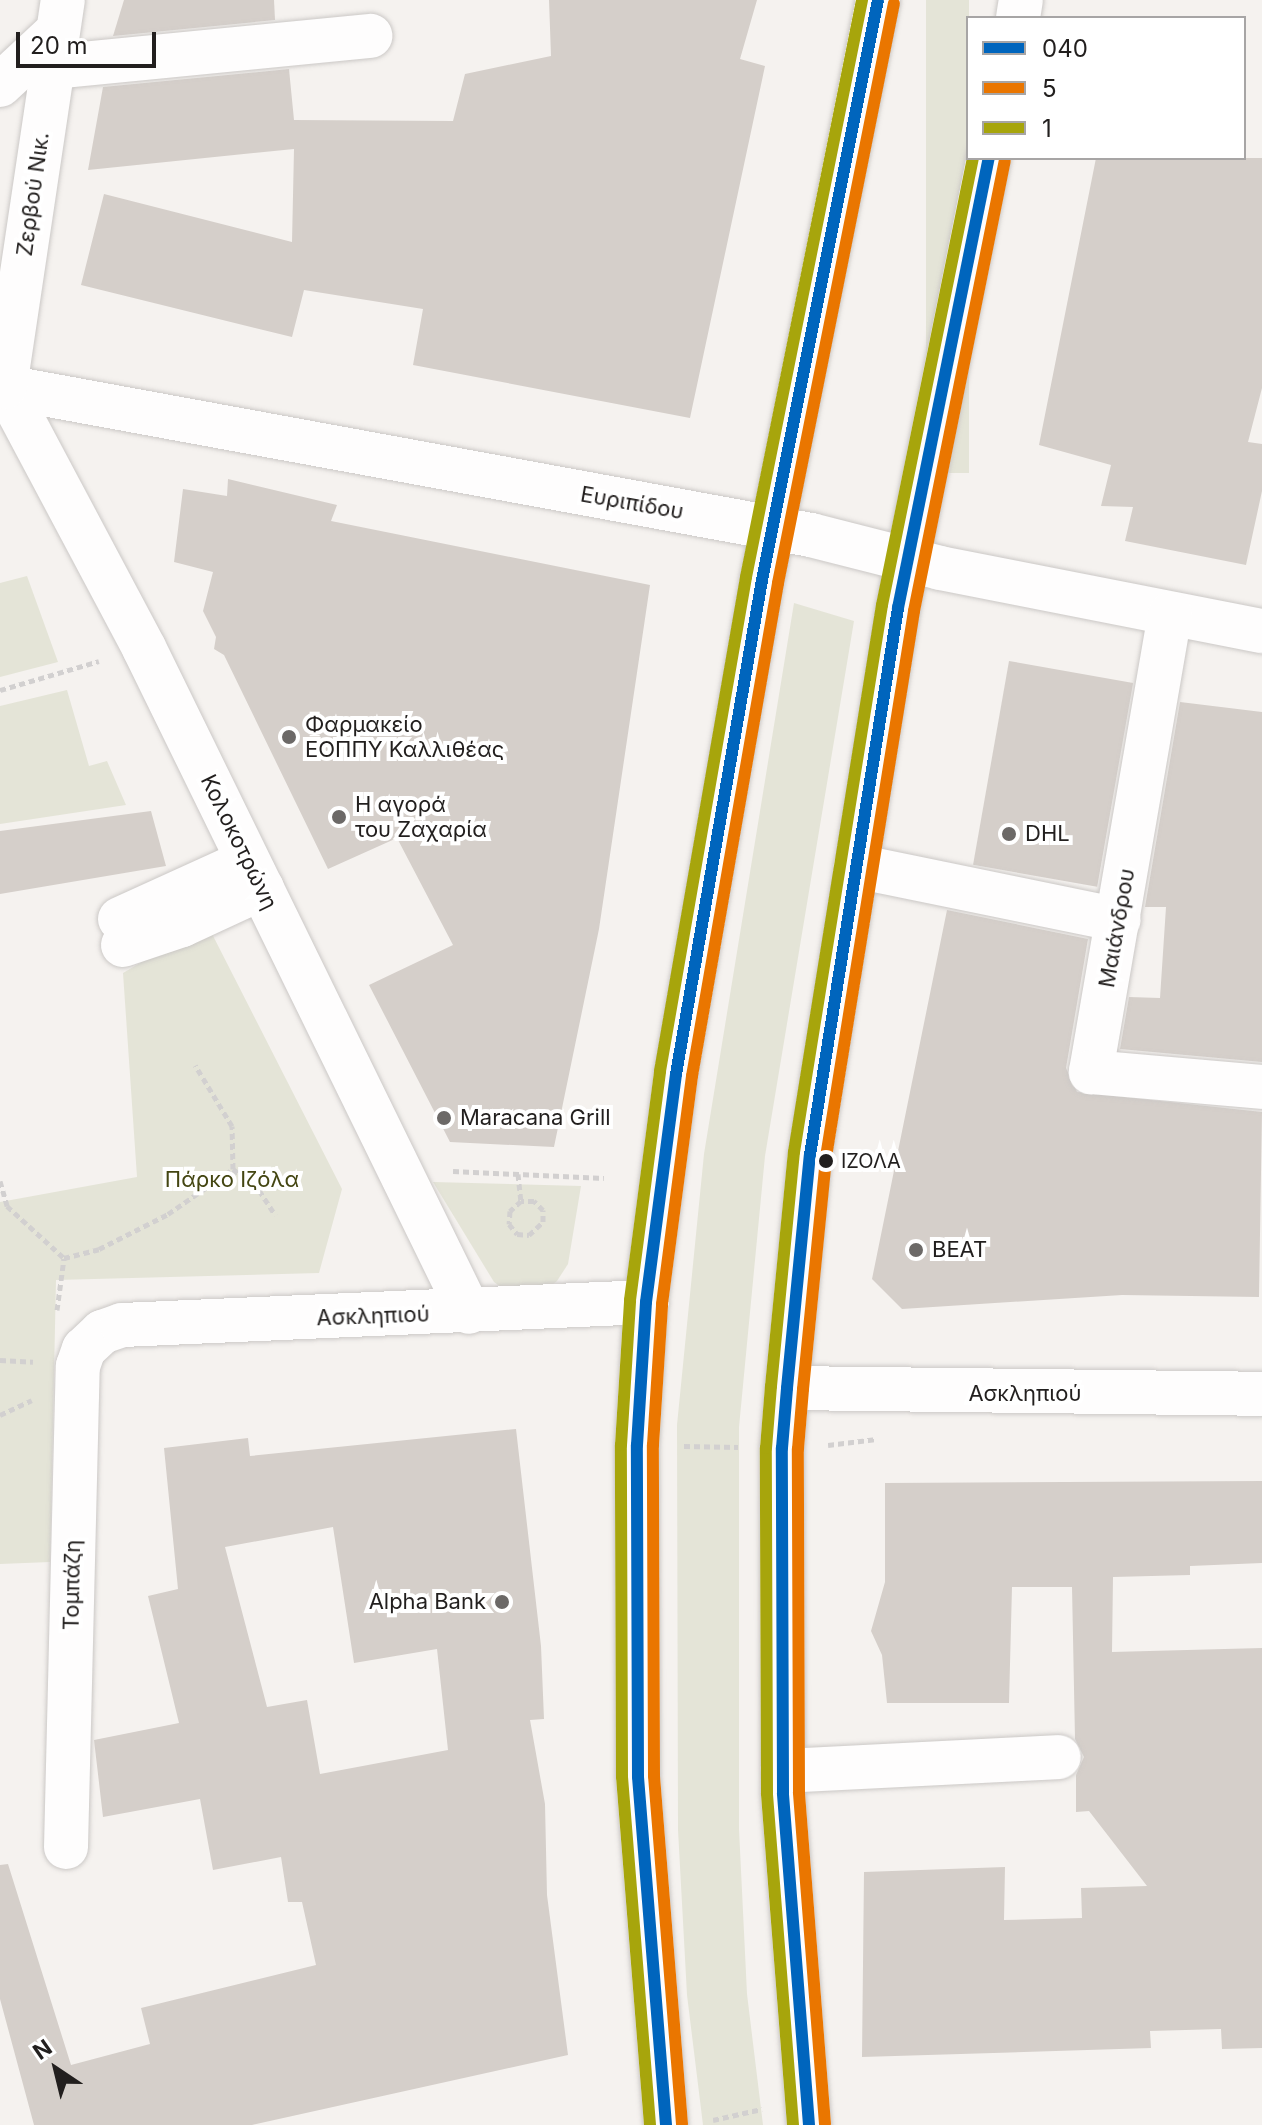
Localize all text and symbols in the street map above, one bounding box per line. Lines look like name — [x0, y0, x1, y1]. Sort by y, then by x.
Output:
scale bar — [20, 16, 160, 66]
legend — [966, 16, 1246, 160]
text: 20 m — [30, 31, 88, 60]
text: 040 — [1042, 34, 1088, 63]
text: 5 — [1042, 74, 1057, 103]
text: 1 — [1042, 114, 1052, 143]
street label: Ζερβού Νικ. — [11, 130, 55, 258]
street label: Ευριπίδου — [578, 481, 686, 525]
place label: Φαρμακείο ΕΟΠΠΥ Καλλιθέας — [305, 711, 504, 762]
marker: Φαρμακείο ΕΟΠΠΥ Καλλιθέας — [280, 728, 298, 746]
street label: Κολοκοτρώνη — [195, 770, 283, 914]
place label: Η αγορά του Ζαχαρία — [355, 791, 487, 842]
marker: Η αγορά του Ζαχαρία — [330, 808, 348, 826]
place label: DHL — [1025, 821, 1070, 847]
marker: DHL — [1000, 825, 1018, 843]
street label: Μαιάνδρου — [1094, 866, 1140, 990]
place label: Maracana Grill — [460, 1105, 611, 1131]
marker: Maracana Grill — [435, 1109, 453, 1127]
place label: ΙΖΟΛΑ — [841, 1149, 901, 1173]
marker: ΙΖΟΛΑ — [818, 1153, 834, 1169]
park label: Πάρκο Ιζόλα — [165, 1167, 299, 1193]
place label: ΒΕΑΤ — [932, 1237, 987, 1263]
marker: ΒΕΑΤ — [907, 1241, 925, 1259]
street label: Ασκληπιού — [316, 1301, 430, 1331]
street label: Ασκληπιού — [968, 1381, 1082, 1407]
street label: Τομπάζη — [58, 1540, 86, 1630]
place label: Alpha Bank — [369, 1589, 486, 1615]
marker: Alpha Bank — [493, 1593, 511, 1611]
north arrow — [16, 2029, 96, 2109]
text: N — [28, 2034, 57, 2065]

